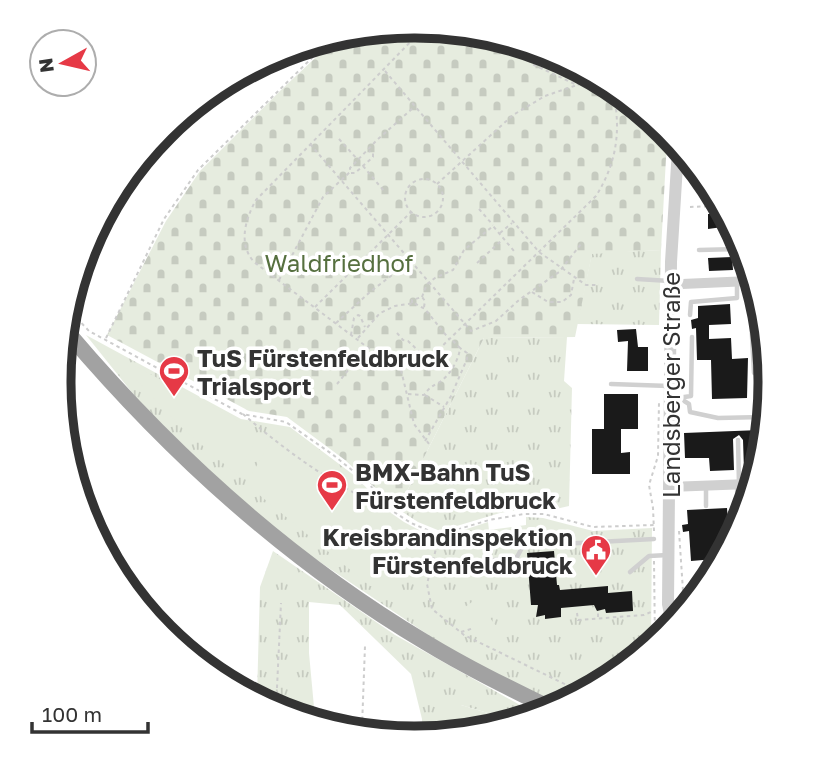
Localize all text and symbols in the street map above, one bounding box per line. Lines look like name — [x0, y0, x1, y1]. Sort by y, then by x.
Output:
north arrow — [28, 28, 98, 98]
text: N — [33, 57, 58, 74]
park label: Waldfriedhof — [265, 248, 414, 277]
street label: Landsberger Straße — [656, 272, 685, 498]
place label: TuS Fürstenfeldbruck Trialsport — [197, 343, 449, 400]
sports icon: TuS Fürstenfeldbruck Trialsport — [157, 354, 191, 398]
place label: BMX-Bahn TuS Fürstenfeldbruck — [355, 457, 556, 514]
sports icon: BMX-Bahn TuS Fürstenfeldbruck — [315, 468, 349, 512]
place label: Kreisbrandinspektion Fürstenfeldbruck — [323, 522, 573, 579]
public building icon: Kreisbrandinspektion Fürstenfeldbruck — [579, 533, 613, 577]
scale bar — [32, 690, 147, 734]
text: 100 m — [42, 701, 102, 727]

